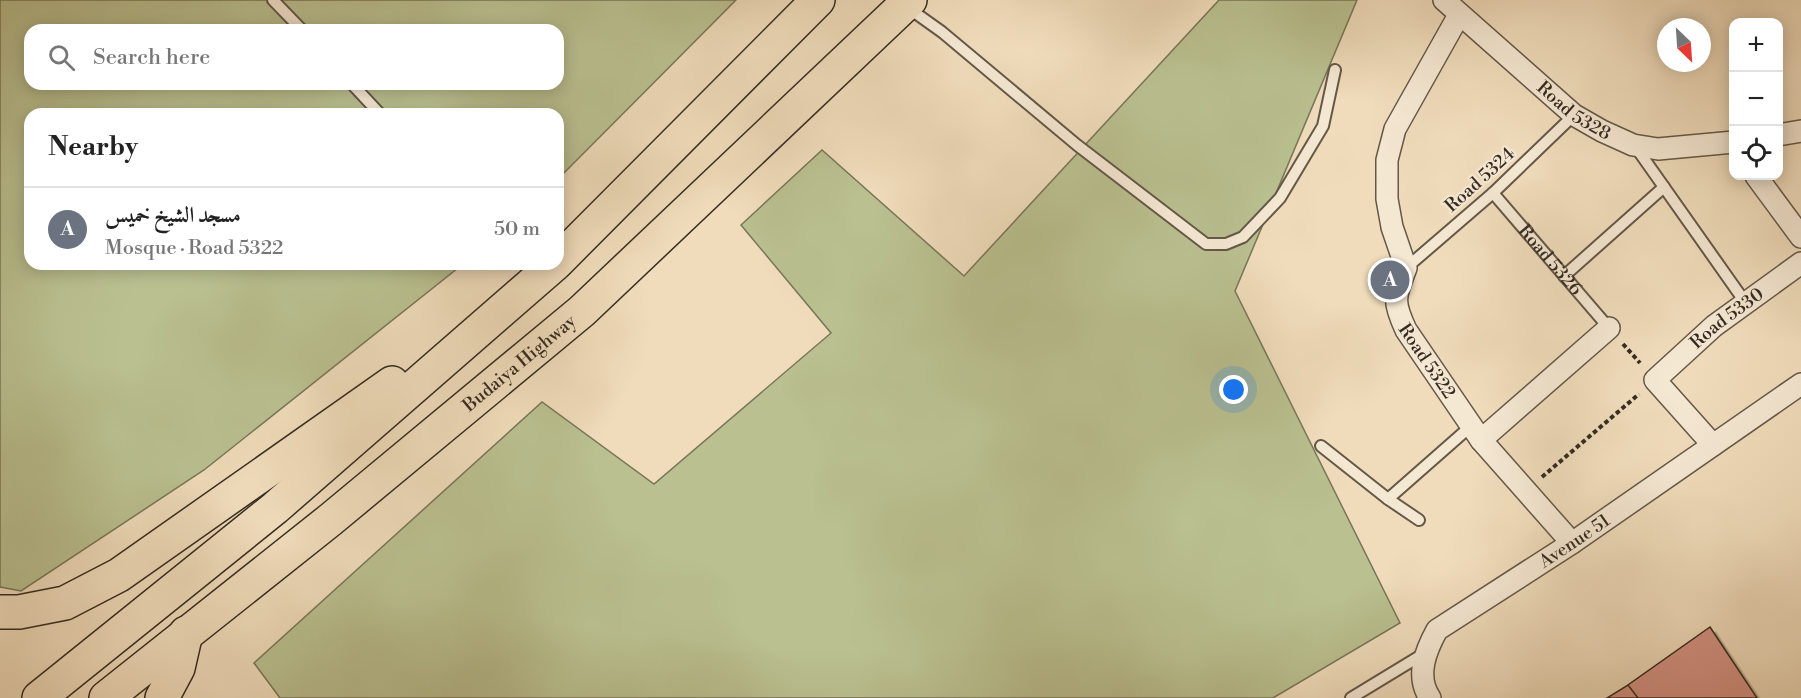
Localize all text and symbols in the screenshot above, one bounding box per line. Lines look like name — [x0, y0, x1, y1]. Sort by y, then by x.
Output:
north arrow — [1657, 18, 1711, 72]
map controls — [1729, 18, 1783, 180]
button: + — [1729, 18, 1783, 72]
search box — [24, 24, 564, 90]
icon: search — [45, 41, 78, 74]
text: Search here — [93, 44, 210, 71]
button: − — [1729, 72, 1783, 126]
street label: Road 5328 — [1532, 76, 1614, 145]
button: locate — [1729, 126, 1783, 180]
text: Nearby — [48, 131, 138, 163]
street label: Road 5324 — [1440, 142, 1520, 217]
text: مسجد الشيخ خميس — [105, 202, 241, 229]
text: A — [60, 217, 75, 242]
text: 50 m — [494, 217, 540, 242]
street label: Road 5326 — [1513, 219, 1587, 300]
text: Mosque · Road 5322 — [105, 236, 283, 261]
pin: A — [1370, 258, 1410, 302]
street label: Road 5330 — [1685, 282, 1768, 354]
street label: Budaiya Highway — [457, 309, 581, 417]
street label: Road 5322 — [1393, 319, 1461, 403]
your location — [1219, 375, 1248, 404]
street label: Avenue 51 — [1534, 509, 1615, 573]

